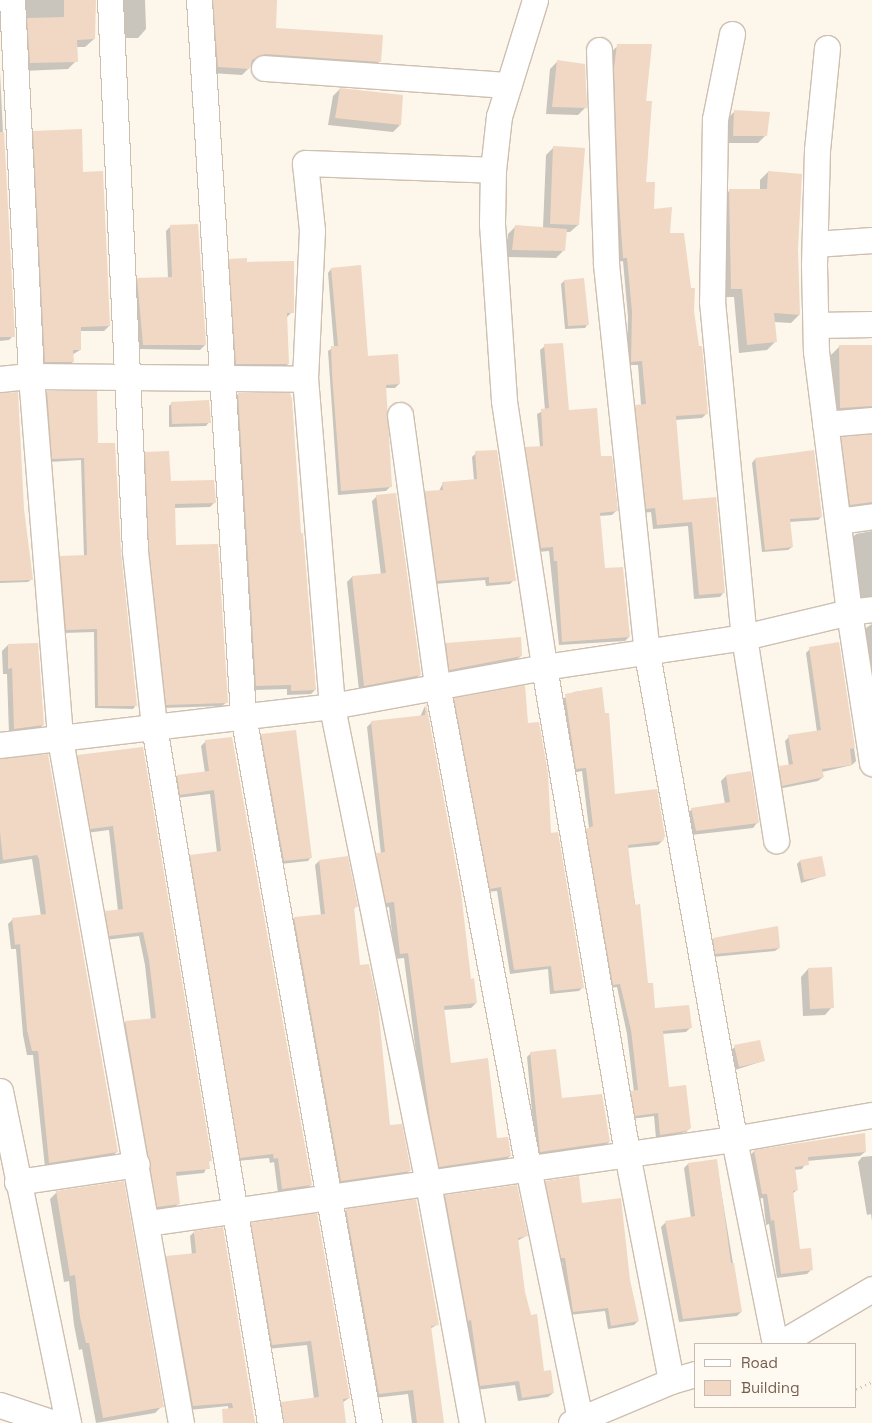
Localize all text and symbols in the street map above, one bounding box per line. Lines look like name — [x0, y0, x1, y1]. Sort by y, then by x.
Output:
legend — [694, 1343, 857, 1408]
text: Road — [741, 1353, 778, 1372]
text: Building — [741, 1378, 800, 1397]

